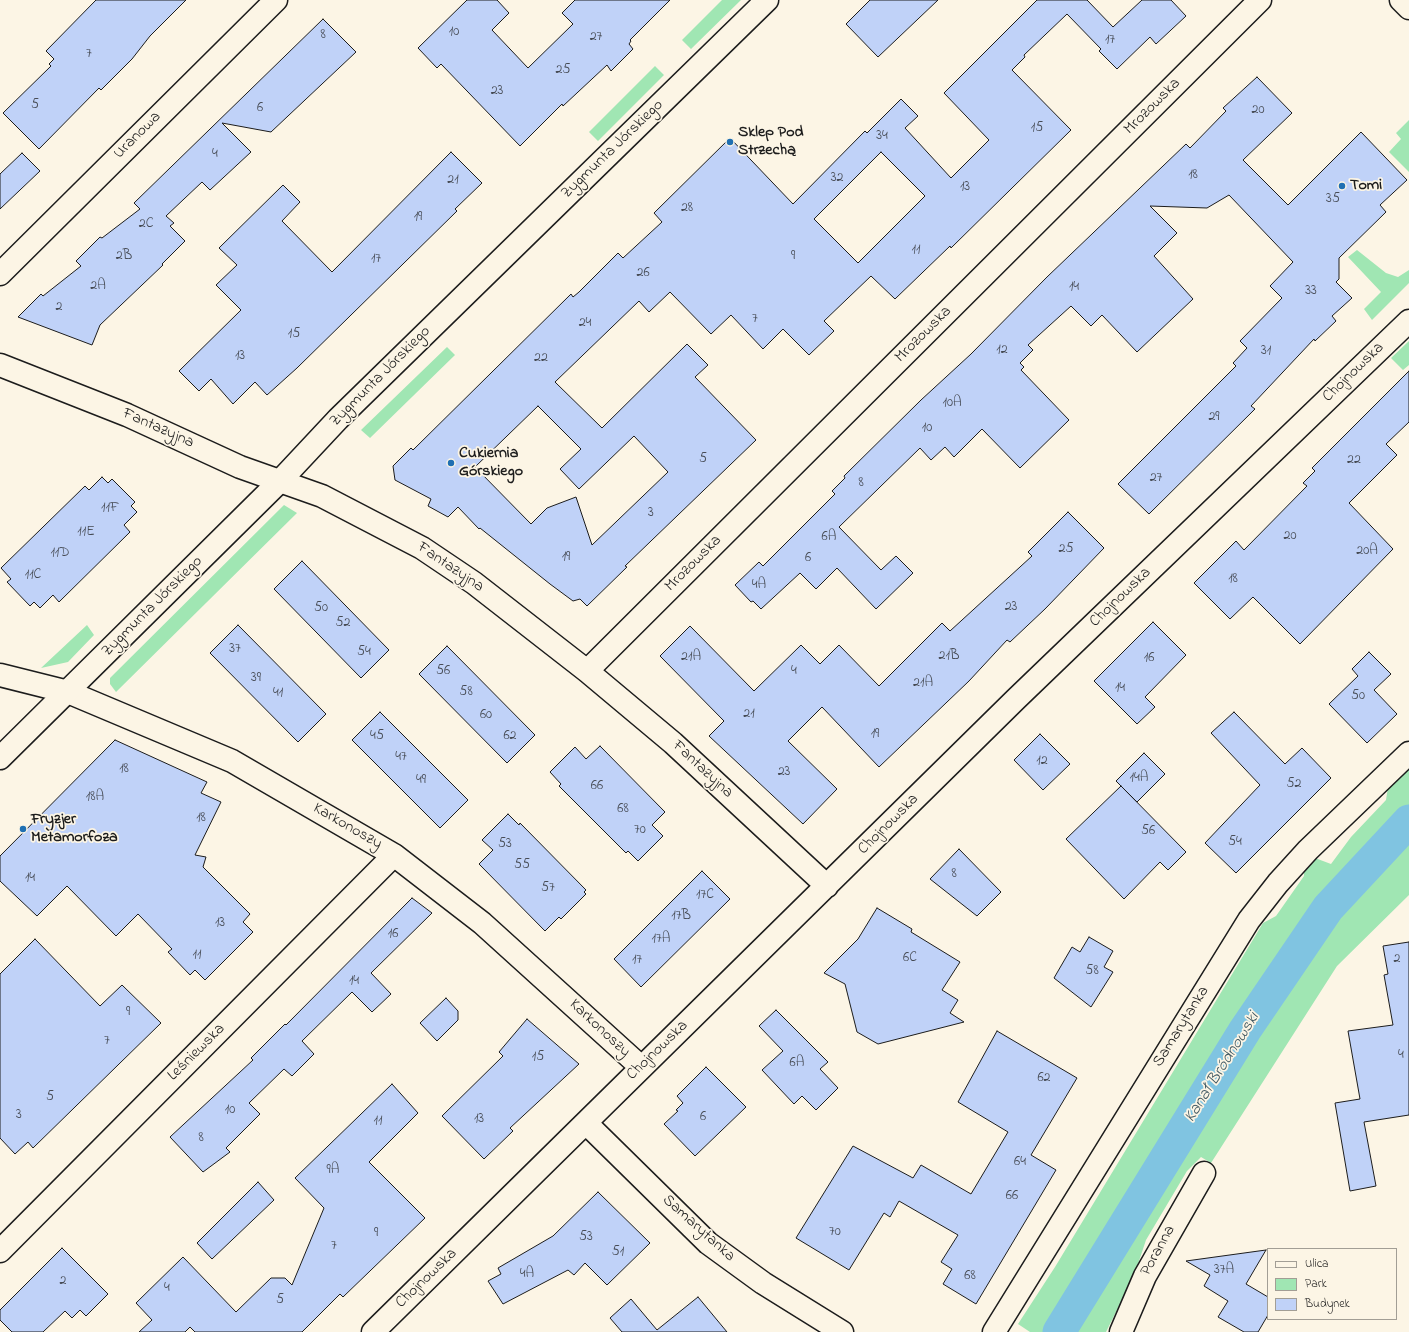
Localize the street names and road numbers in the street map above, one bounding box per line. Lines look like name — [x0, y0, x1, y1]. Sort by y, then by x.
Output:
street label: Mrozowska — [1121, 75, 1185, 139]
street label: Zygmunta Jórskiego — [558, 96, 668, 204]
street label: Uranowa — [110, 108, 166, 164]
street label: Mrozowska — [892, 303, 956, 367]
street label: Zygmunta Jórskiego — [327, 323, 435, 431]
street label: Chojnowska — [1319, 339, 1389, 407]
street label: Fantazyjna — [119, 405, 197, 453]
street label: Mrozowska — [662, 532, 726, 596]
street label: Fantazyjna — [413, 539, 487, 597]
street label: Zygmunta Jórskiego — [99, 553, 207, 661]
street label: Chojnowska — [1086, 564, 1156, 632]
street label: Fantazyjna — [668, 737, 736, 803]
street label: Chojnowska — [855, 791, 923, 859]
street label: Karkonoszy — [309, 800, 385, 854]
street label: Samarytanka — [1150, 983, 1214, 1071]
street label: Karkonoszy — [564, 996, 634, 1062]
street label: Chojnowska — [623, 1017, 693, 1085]
street label: Leśniewska — [164, 1020, 230, 1086]
street label: Samarytanka — [658, 1191, 738, 1267]
street label: Poranna — [1137, 1222, 1181, 1280]
street label: Chojnowska — [392, 1245, 462, 1313]

